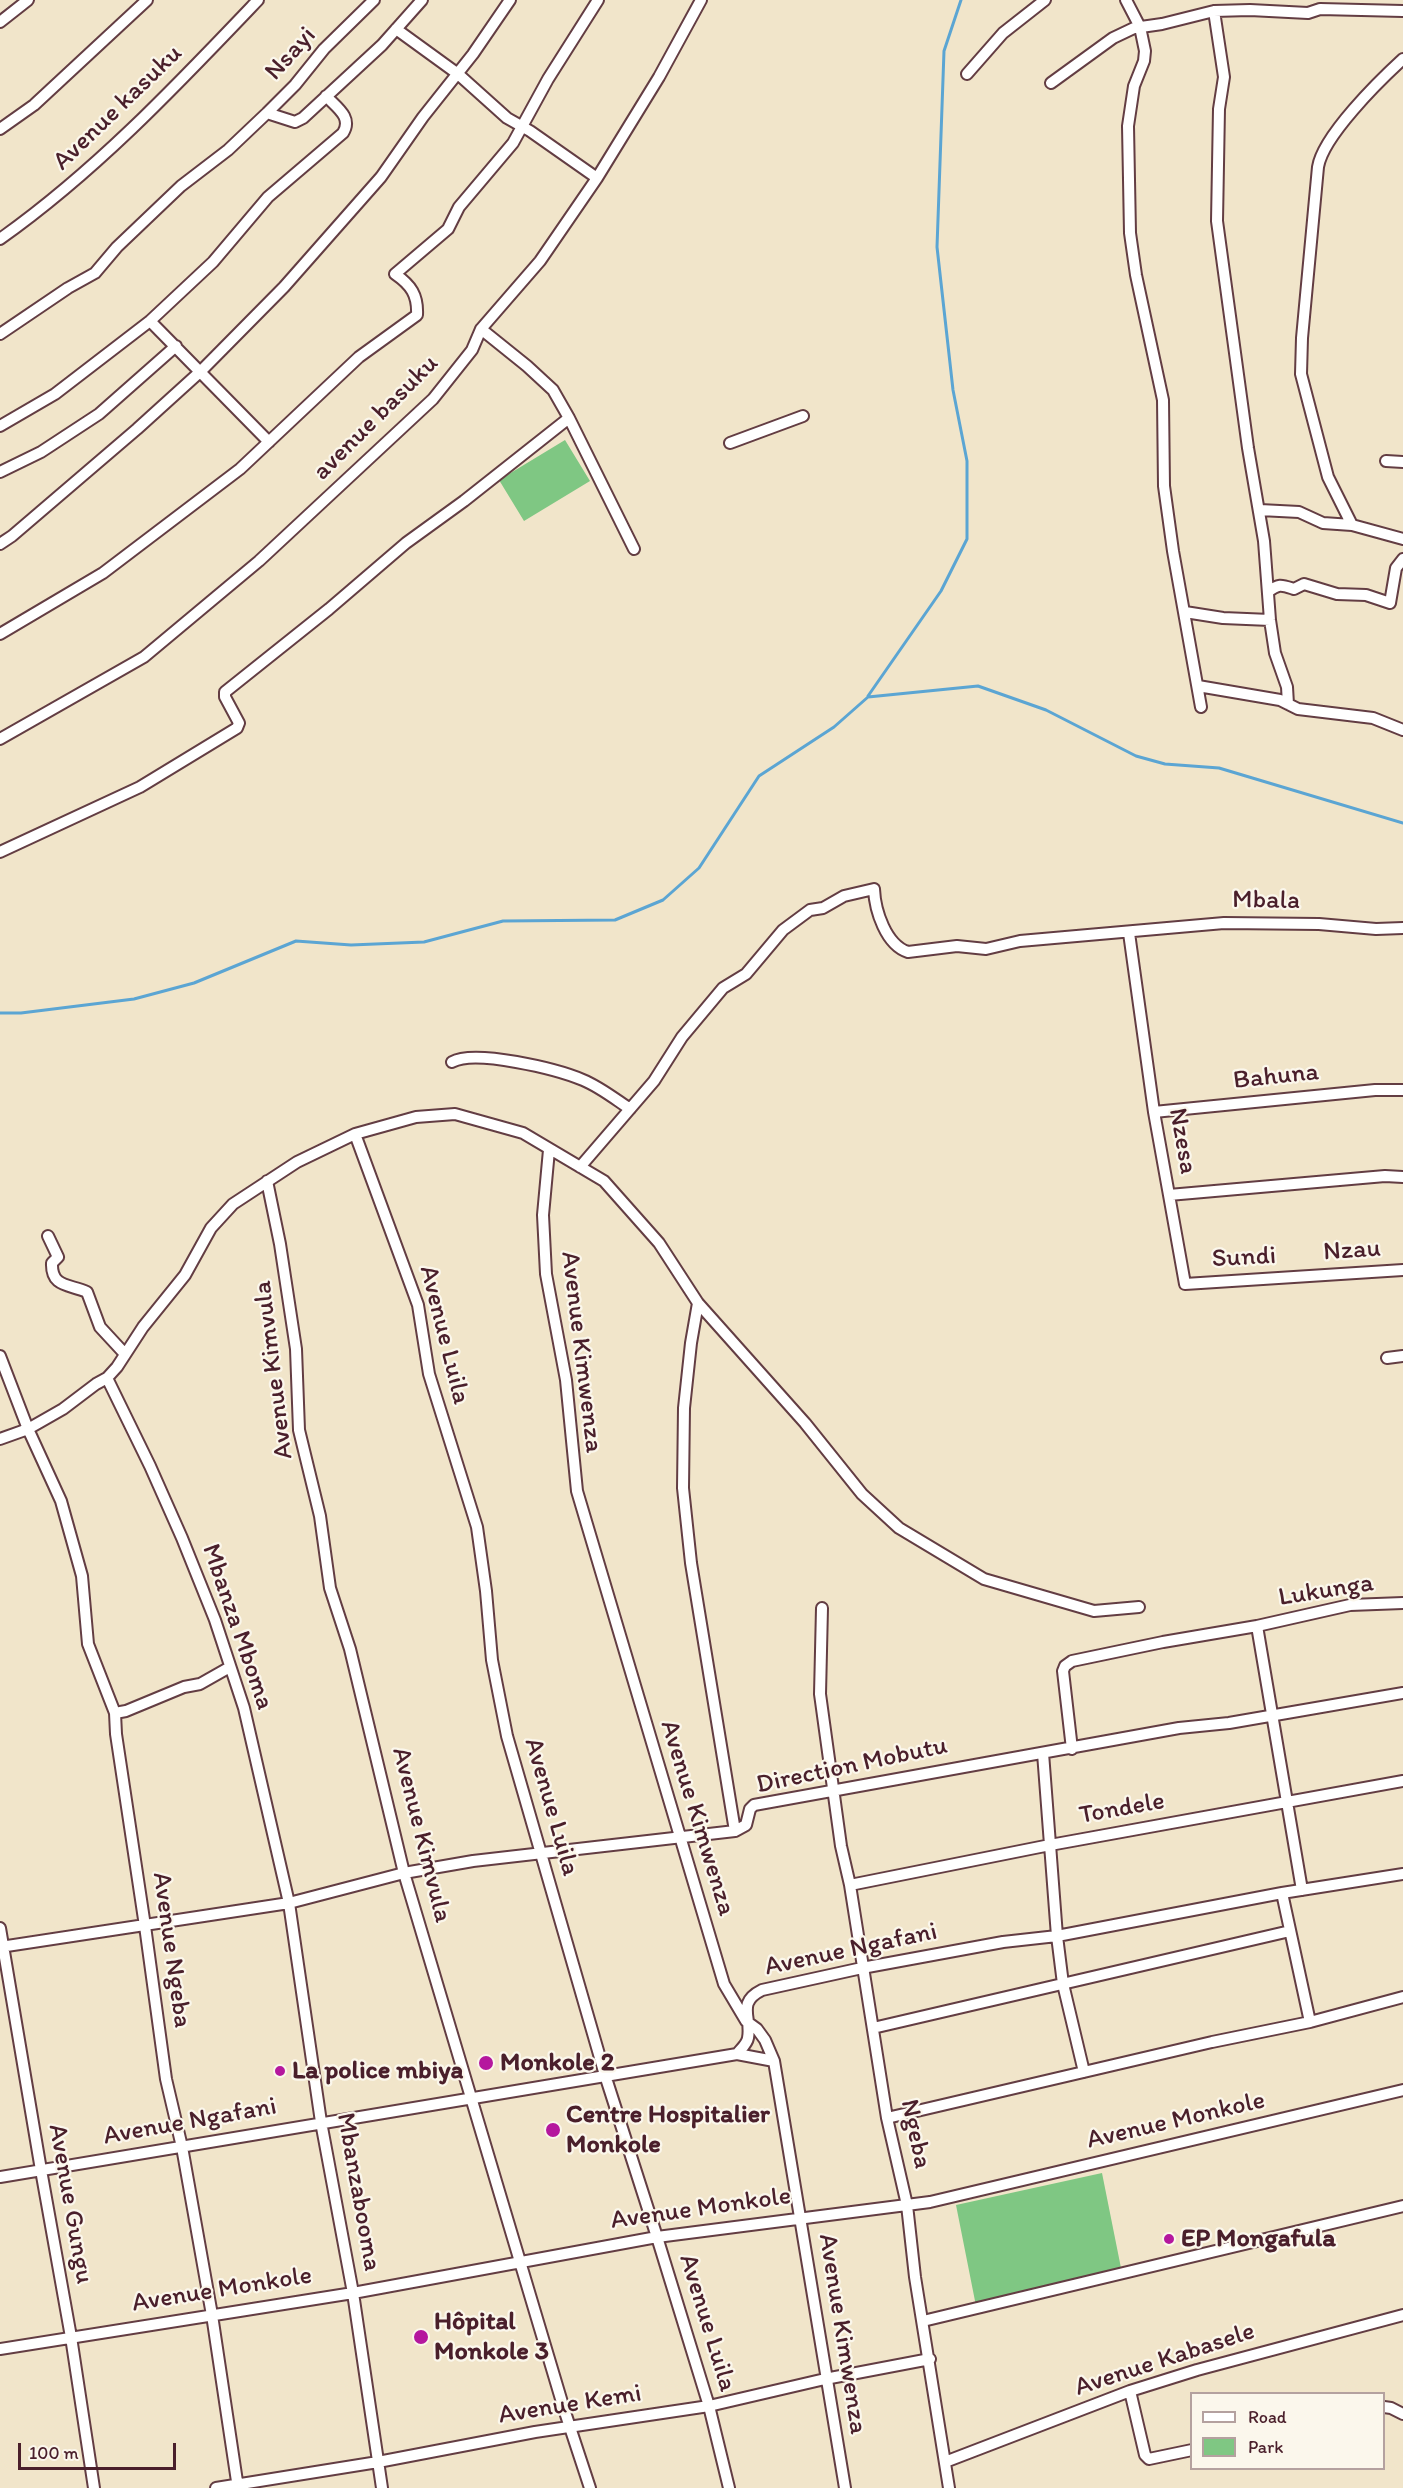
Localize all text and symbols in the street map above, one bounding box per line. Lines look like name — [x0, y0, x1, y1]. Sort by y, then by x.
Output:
street label: Nsayi — [259, 21, 323, 87]
street label: Avenue kasuku — [47, 38, 189, 178]
street label: avenue basuku — [307, 349, 445, 487]
street label: Mbala — [1232, 885, 1300, 917]
street label: Bahuna — [1232, 1057, 1320, 1097]
street label: Nzesa — [1161, 1106, 1203, 1176]
street label: Nzau — [1322, 1233, 1382, 1269]
street label: Sundi — [1211, 1241, 1277, 1275]
street label: Avenue Kimwenza — [553, 1250, 609, 1454]
street label: Avenue Luila — [412, 1262, 476, 1408]
street label: Avenue Kimvula — [248, 1279, 300, 1461]
street label: Mbanza Mboma — [194, 1540, 280, 1714]
street label: Lukunga — [1276, 1568, 1376, 1614]
street label: Avenue Kimwenza — [652, 1717, 742, 1919]
street label: Direction Mobutu — [754, 1731, 950, 1801]
street label: Avenue Luila — [516, 1734, 586, 1880]
street label: Avenue Kimvula — [384, 1744, 458, 1926]
street label: Tondele — [1077, 1786, 1167, 1832]
street label: Avenue Ngeba — [145, 1870, 197, 2030]
street label: Avenue Ngafani — [762, 1916, 940, 1984]
place label: Monkole 2 — [500, 2047, 614, 2079]
marker: Monkole 2 — [477, 2054, 495, 2072]
place label: La police mbiya — [292, 2055, 463, 2087]
marker: La police mbiya — [273, 2064, 287, 2078]
street label: Avenue Monkole — [1084, 2085, 1268, 2157]
street label: Avenue Ngafani — [101, 2091, 279, 2153]
street label: Ngeba — [893, 2097, 937, 2171]
place label: Centre Hospitalier Monkole — [566, 2099, 770, 2160]
street label: Mbanzabooma — [329, 2111, 387, 2273]
marker: Centre Hospitalier Monkole — [544, 2121, 562, 2139]
street label: Avenue Gungu — [41, 2122, 99, 2286]
street label: Avenue Monkole — [609, 2181, 793, 2237]
place label: EP Mongafula — [1181, 2223, 1336, 2255]
street label: Avenue Kimwenza — [811, 2231, 873, 2437]
marker: EP Mongafula — [1162, 2232, 1176, 2246]
street label: Avenue Luila — [671, 2251, 743, 2395]
street label: Avenue Monkole — [130, 2260, 314, 2320]
place label: Hôpital Monkole 3 — [434, 2306, 549, 2368]
street label: Avenue Kabasele — [1071, 2316, 1259, 2404]
marker: Hôpital Monkole 3 — [412, 2328, 430, 2346]
street label: Avenue Kemi — [496, 2378, 644, 2432]
legend — [1190, 2392, 1385, 2470]
text: Road — [1248, 2406, 1287, 2428]
scale bar — [21, 2431, 178, 2469]
text: Park — [1248, 2436, 1283, 2458]
text: 100 m — [29, 2442, 79, 2464]

